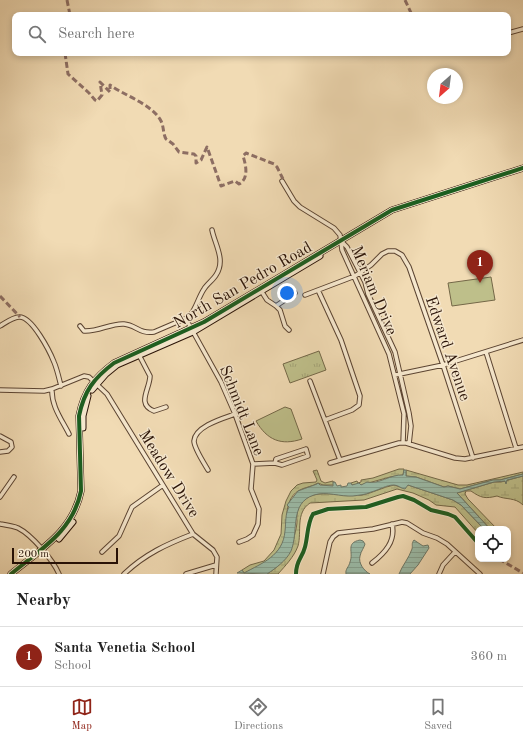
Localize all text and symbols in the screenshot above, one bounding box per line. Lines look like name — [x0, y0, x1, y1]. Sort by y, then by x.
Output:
search box — [12, 12, 511, 56]
icon: search — [26, 23, 48, 45]
text: Search here — [58, 27, 135, 42]
north arrow — [427, 68, 463, 104]
street label: North San Pedro Road — [171, 240, 315, 332]
street label: Meriam Drive — [347, 244, 399, 338]
pin: 1 — [467, 250, 493, 283]
your location — [277, 283, 297, 303]
street label: Edward Avenue — [422, 294, 472, 403]
street label: Schmidt Lane — [216, 363, 266, 458]
street label: Meadow Drive — [135, 427, 202, 521]
map controls — [475, 526, 511, 562]
button: locate — [475, 526, 511, 562]
scale bar — [12, 546, 118, 565]
text: 200 m — [18, 549, 49, 560]
text: Nearby — [16, 592, 71, 609]
text: Santa Venetia School — [54, 641, 195, 656]
text: 1 — [25, 650, 33, 663]
text: 360 m — [470, 650, 507, 663]
text: School — [54, 659, 91, 672]
tab: Map — [71, 696, 93, 734]
tab: Directions — [234, 696, 283, 734]
tab: Saved — [424, 696, 452, 734]

